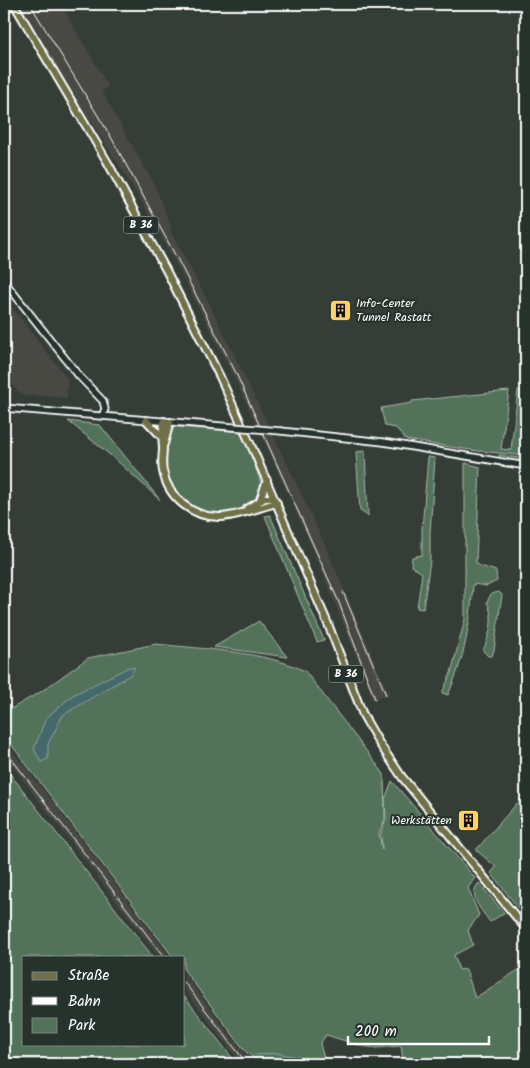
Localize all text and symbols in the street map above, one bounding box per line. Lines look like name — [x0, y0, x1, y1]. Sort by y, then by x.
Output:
road number: B 36 — [124, 216, 158, 234]
place label: Info-Center Tunnel Rastatt — [356, 294, 432, 327]
building icon: Info-Center Tunnel Rastatt — [328, 298, 352, 322]
road number: B 36 — [328, 666, 364, 682]
building icon: Werkstätten — [456, 808, 480, 832]
place label: Werkstätten — [391, 811, 452, 830]
legend — [22, 956, 185, 1046]
text: Straße — [68, 964, 110, 988]
text: Bahn — [68, 990, 101, 1014]
scale bar — [348, 1013, 489, 1045]
text: Park — [68, 1014, 96, 1038]
text: 200 m — [355, 1020, 397, 1044]

